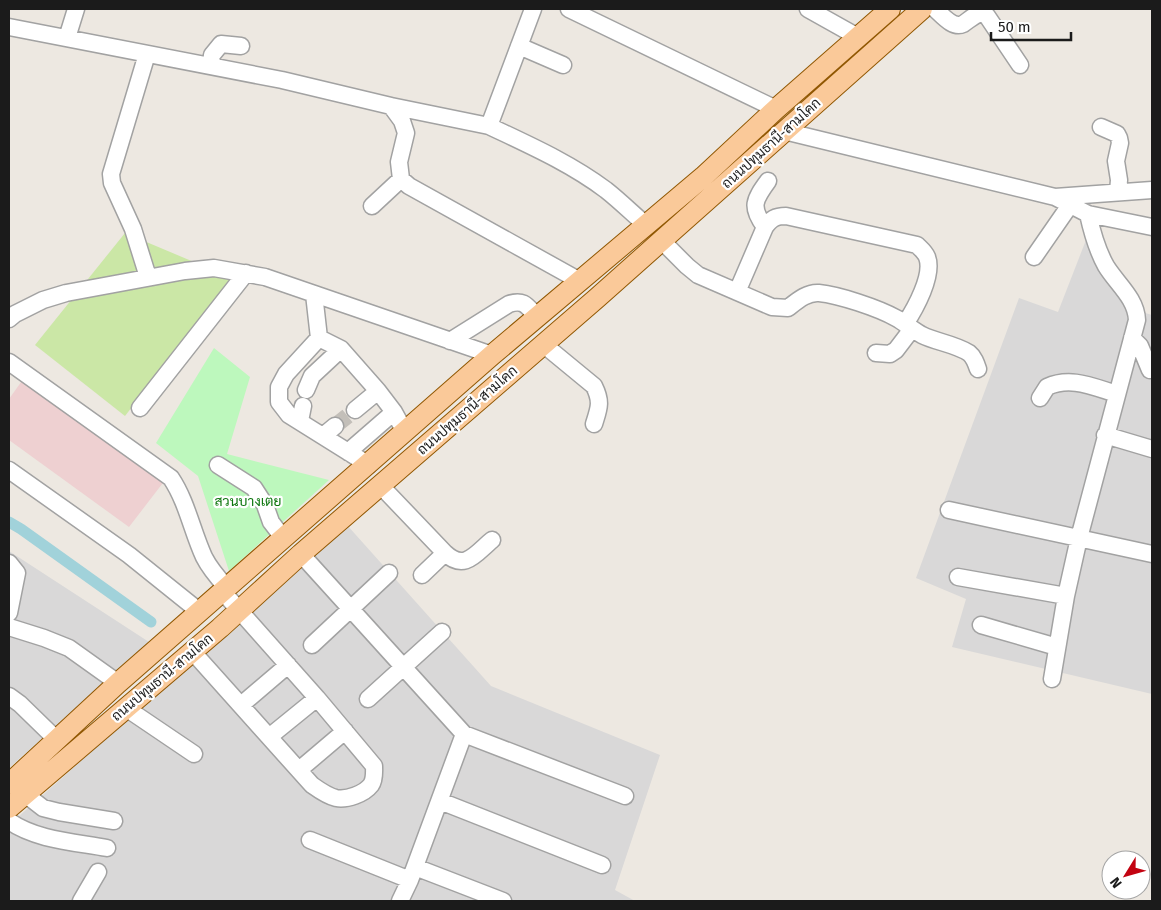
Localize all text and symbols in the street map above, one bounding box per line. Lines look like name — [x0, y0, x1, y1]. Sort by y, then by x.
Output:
scale bar — [991, 10, 1071, 42]
text: 50 m — [998, 18, 1031, 36]
street label: ถนนปทุมธานี-สามโคก — [718, 94, 825, 193]
street label: ถนนปทุมธานี-สามโคก — [413, 361, 522, 459]
park label: สวนบางเตย — [214, 493, 282, 510]
street label: ถนนปทุมธานี-สามโคก — [107, 629, 217, 726]
north arrow — [1101, 850, 1151, 900]
text: N — [1106, 874, 1126, 891]

